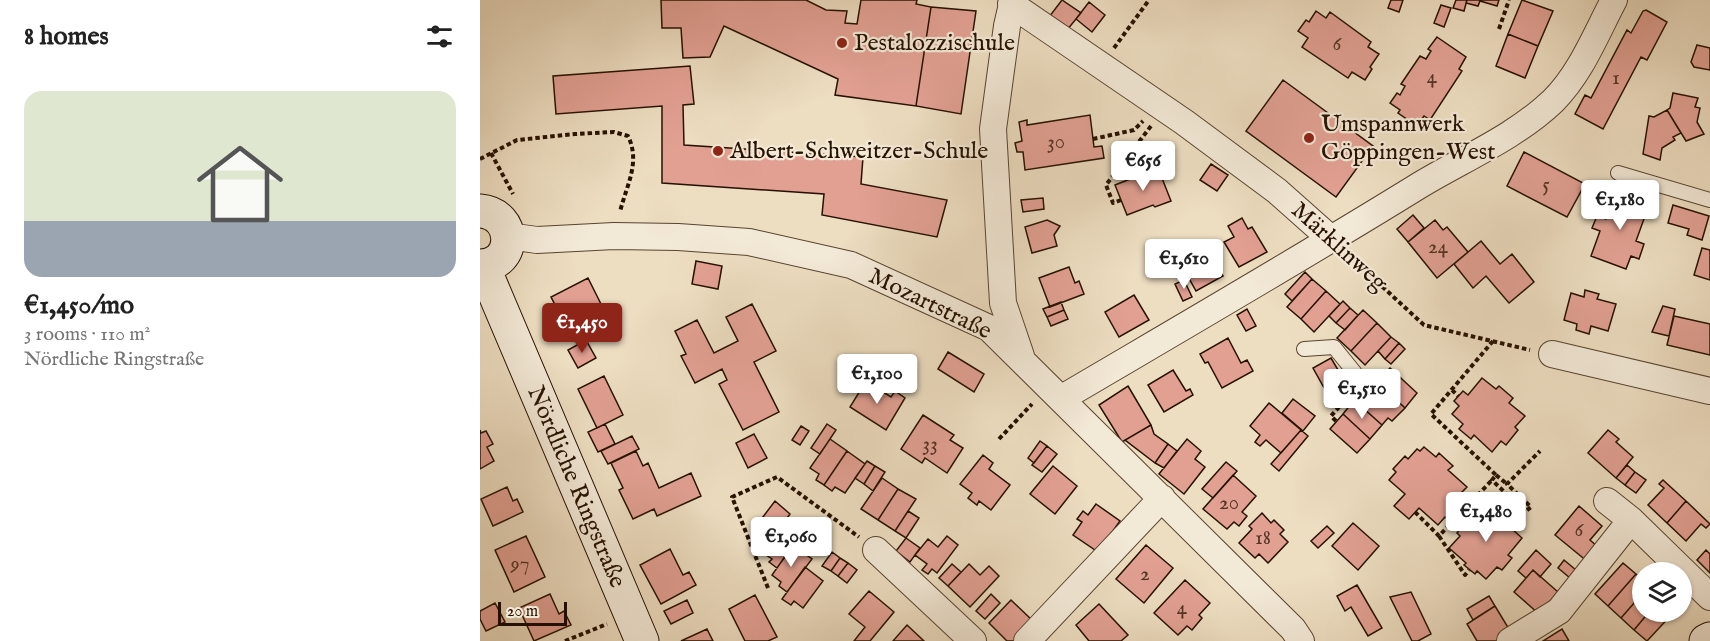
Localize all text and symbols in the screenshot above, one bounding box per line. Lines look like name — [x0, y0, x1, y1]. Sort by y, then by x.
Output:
text: 8 homes — [24, 20, 109, 53]
icon: filters — [423, 20, 456, 53]
place label: Pestalozzischule — [854, 28, 1015, 59]
house number: 6 — [1333, 31, 1343, 58]
marker: Pestalozzischule — [835, 36, 849, 50]
house number: 4 — [1427, 64, 1438, 91]
house number: 1 — [1612, 65, 1620, 92]
place label: Umspannwerk Göppingen-West — [1321, 109, 1495, 168]
house number: 30 — [1047, 129, 1065, 156]
icon: home — [186, 130, 294, 238]
marker: Umspannwerk Göppingen-West — [1302, 131, 1316, 145]
place label: Albert-Schweitzer-Schule — [729, 136, 988, 167]
pin: €656 — [1107, 141, 1179, 192]
marker: Albert-Schweitzer-Schule — [711, 144, 725, 158]
text: €656 — [1125, 148, 1161, 173]
house number: 5 — [1542, 172, 1550, 199]
pin: €1,180 — [1571, 180, 1669, 231]
text: €1,180 — [1595, 187, 1645, 212]
street label: Märklinweg — [1284, 195, 1395, 299]
house number: 24 — [1428, 234, 1449, 261]
pin: €1,610 — [1135, 239, 1233, 290]
text: €1,610 — [1159, 246, 1209, 271]
street label: Mozartstraße — [863, 261, 997, 347]
text: €1,450/mo — [24, 289, 134, 322]
pin: €1,450 — [533, 303, 631, 354]
text: €1,450 — [556, 310, 608, 335]
text: 3 rooms · 110 m² — [24, 322, 150, 347]
text: Nördliche Ringstraße — [24, 347, 204, 372]
pin: €1,100 — [828, 354, 926, 405]
text: €1,100 — [851, 361, 903, 386]
pin: €1,510 — [1313, 369, 1411, 420]
text: €1,510 — [1338, 376, 1386, 401]
street label: Nördliche Ringstraße — [519, 381, 633, 593]
house number: 33 — [922, 431, 938, 458]
house number: 20 — [1219, 490, 1239, 517]
pin: €1,480 — [1437, 492, 1535, 543]
text: €1,480 — [1460, 499, 1512, 524]
pin: €1,060 — [742, 517, 840, 568]
house number: 6 — [1575, 517, 1585, 544]
text: €1,060 — [765, 524, 817, 549]
house number: 18 — [1255, 525, 1271, 552]
house number: 97 — [510, 551, 530, 578]
house number: 2 — [1140, 561, 1150, 588]
map controls — [1632, 562, 1692, 622]
button: layers — [1632, 562, 1692, 622]
house number: 4 — [1177, 595, 1188, 622]
scale bar — [498, 599, 567, 626]
text: 20 m — [507, 602, 538, 622]

